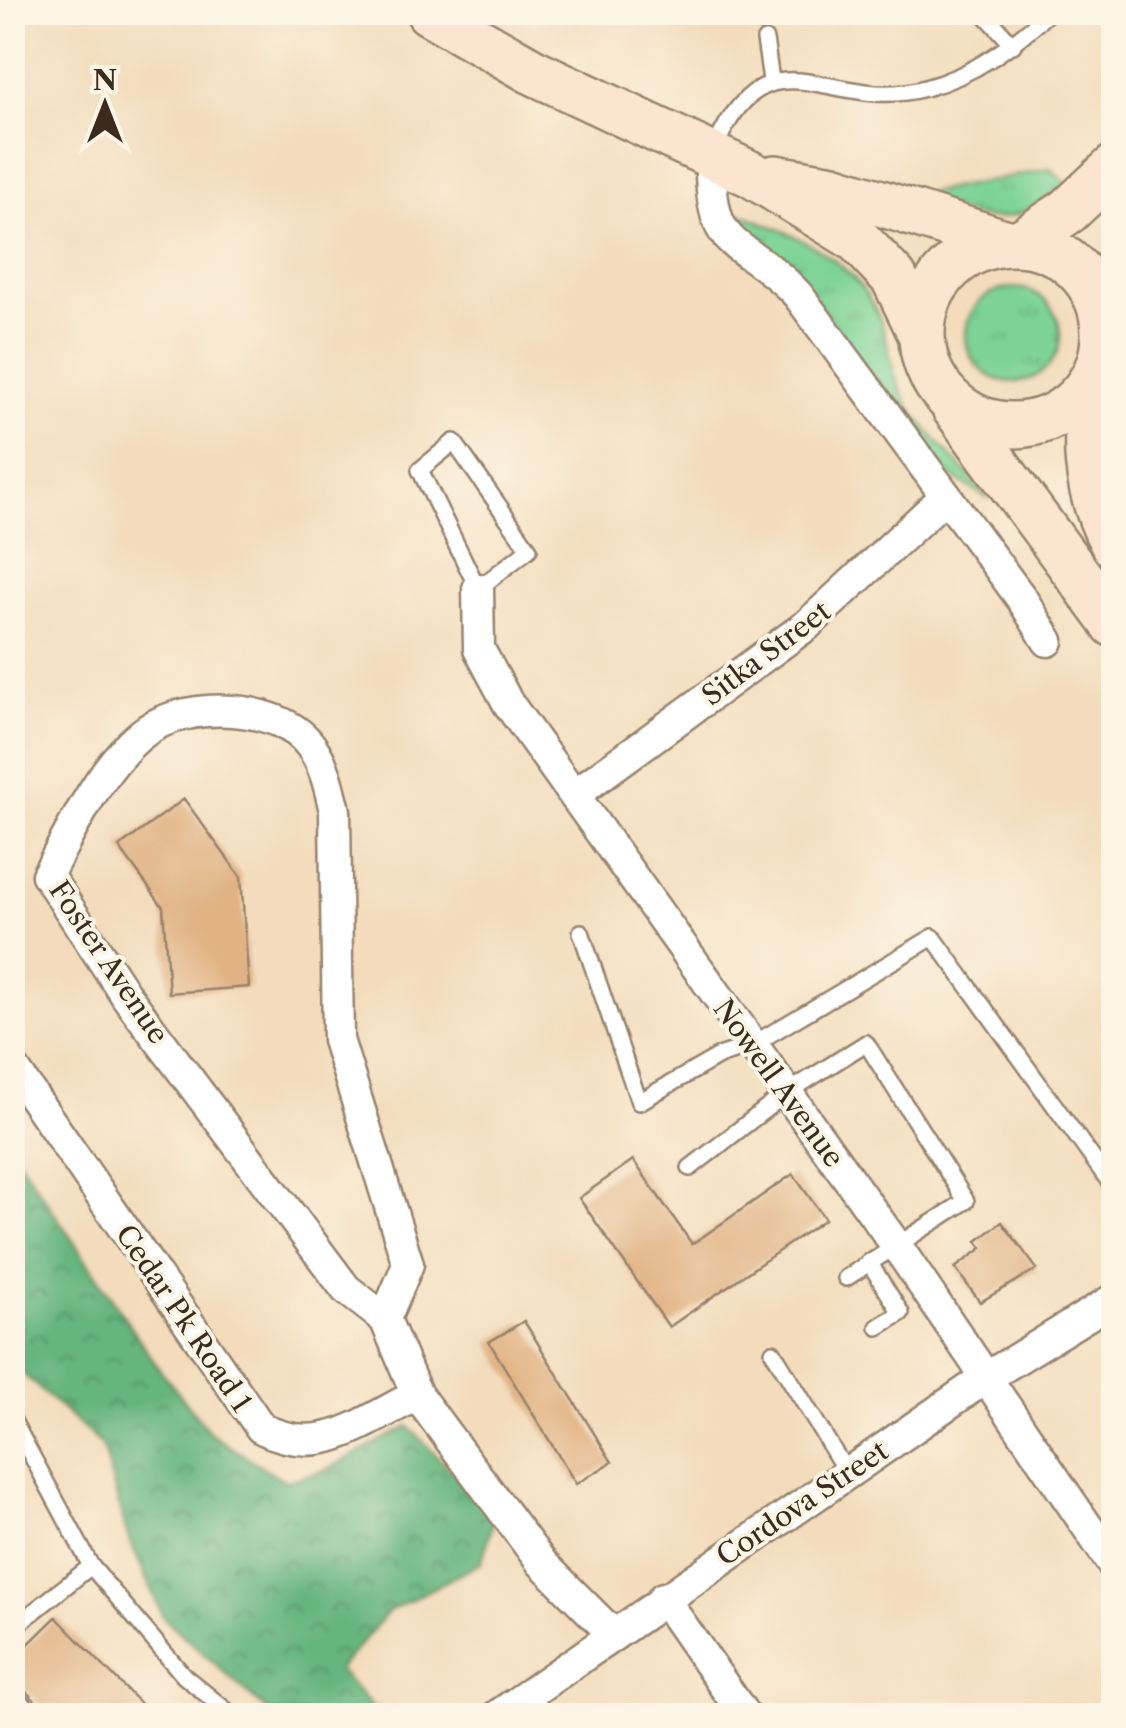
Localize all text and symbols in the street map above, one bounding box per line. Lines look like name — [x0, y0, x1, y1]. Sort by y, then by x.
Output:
north arrow — [55, 55, 155, 155]
text: N — [93, 63, 117, 97]
street label: Sitka Street — [695, 594, 837, 712]
street label: Foster Avenue — [42, 874, 176, 1050]
street label: Nowell Avenue — [707, 992, 851, 1174]
street label: Cedar Pk Road 1 — [109, 1218, 259, 1418]
street label: Cordova Street — [710, 1433, 894, 1573]

